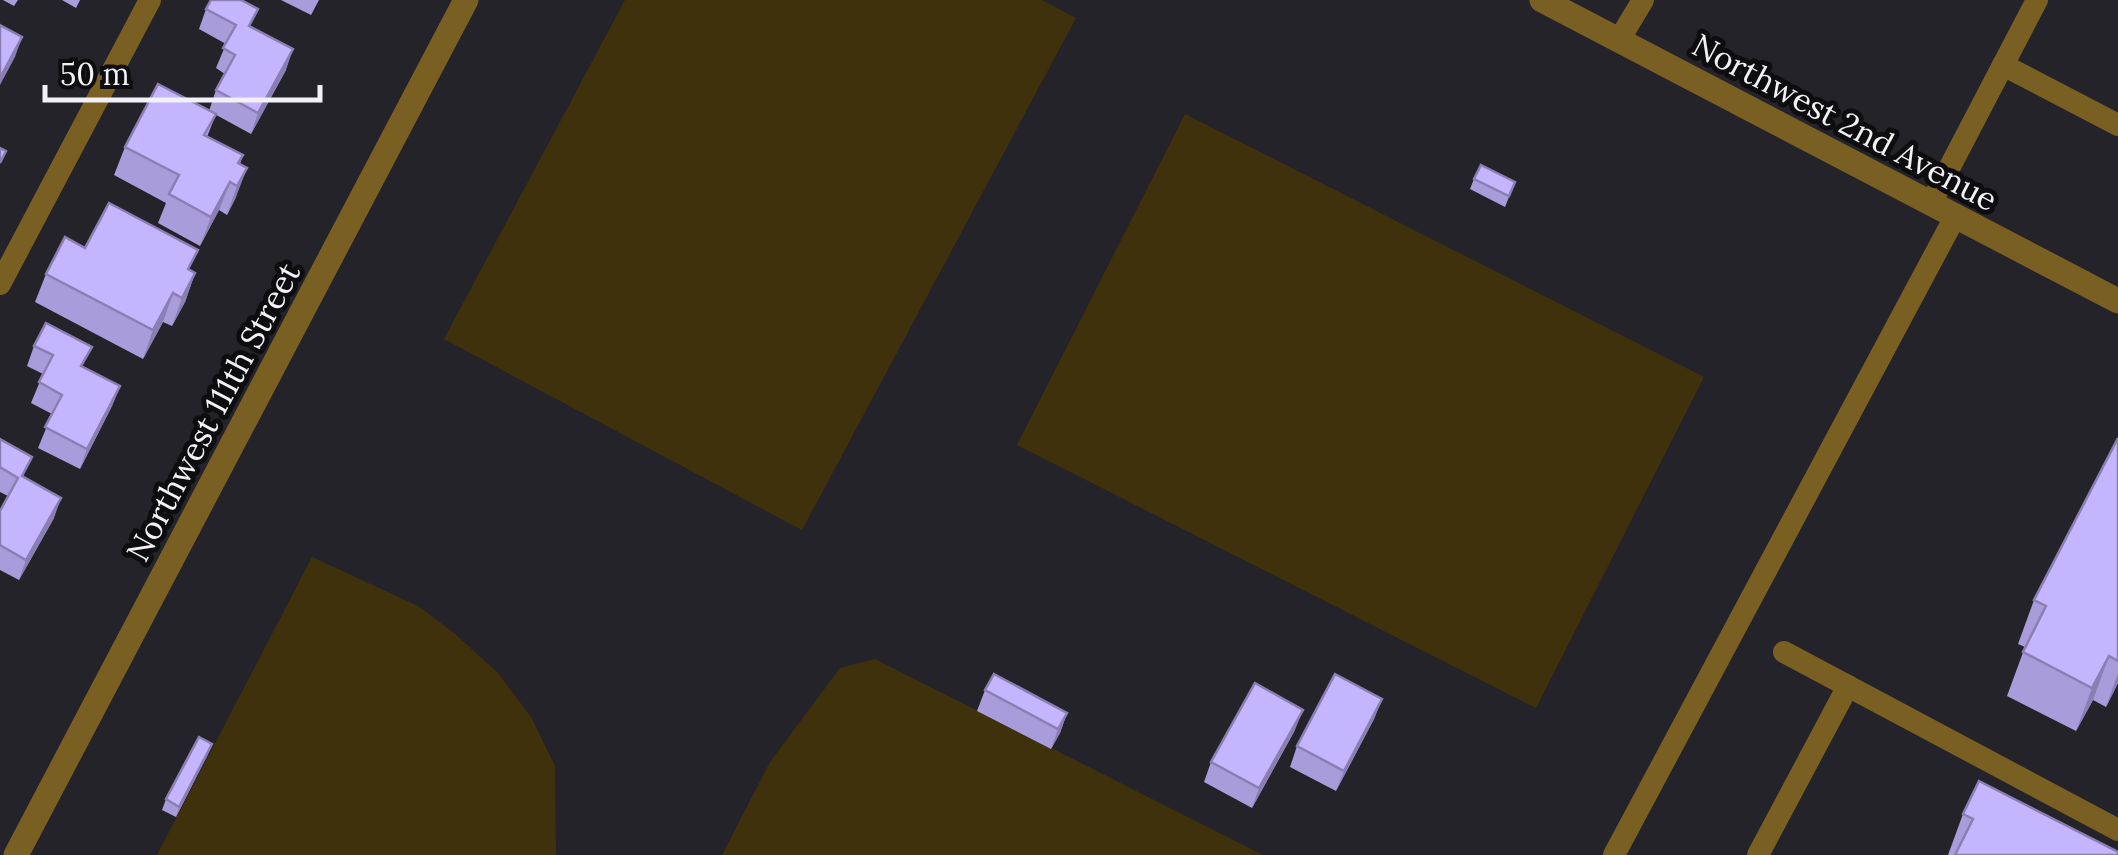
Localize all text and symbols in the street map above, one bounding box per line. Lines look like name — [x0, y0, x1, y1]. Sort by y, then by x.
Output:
street label: Northwest 2nd Avenue — [1686, 24, 2004, 220]
scale bar — [45, 40, 320, 102]
text: 50 m — [60, 55, 130, 93]
street label: Northwest 111th Street — [117, 255, 309, 568]

